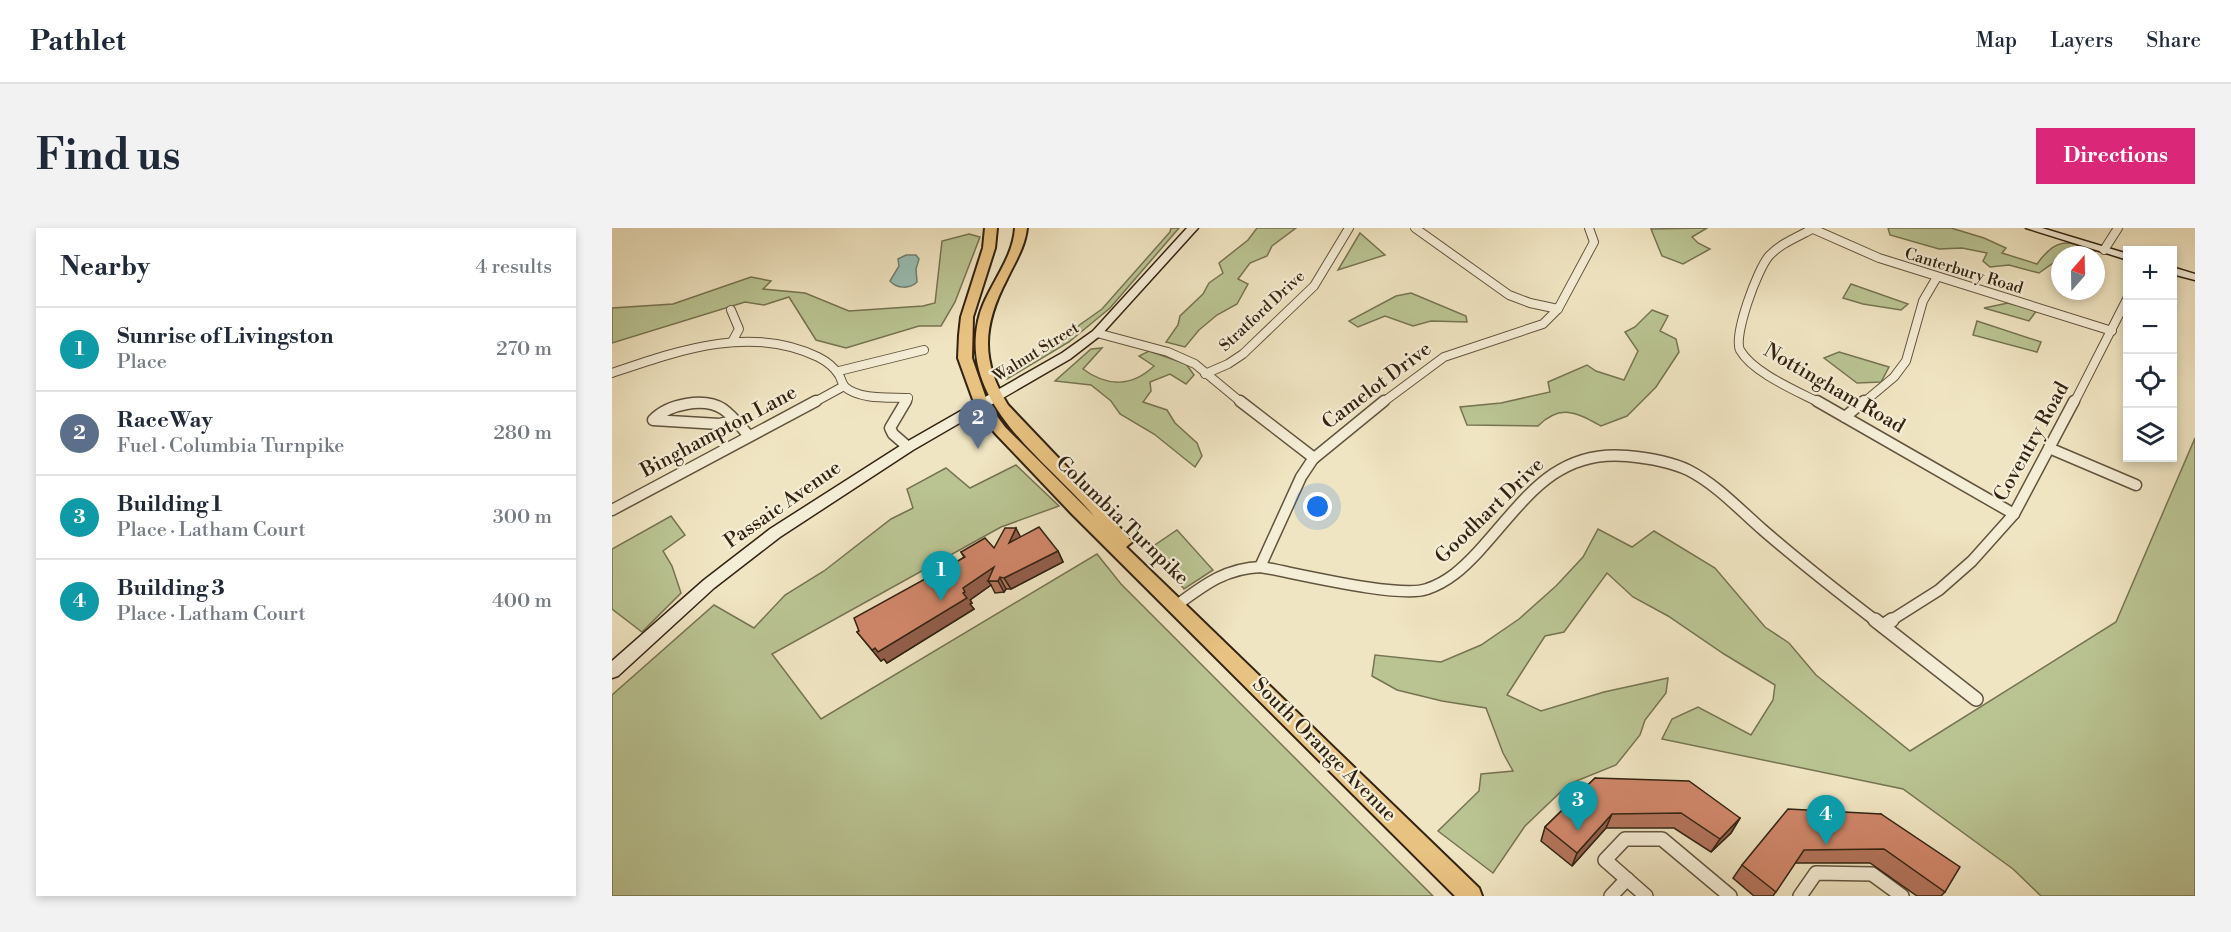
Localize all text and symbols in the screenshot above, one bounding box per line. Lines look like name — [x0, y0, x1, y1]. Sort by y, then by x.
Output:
text: Pathlet — [30, 24, 126, 59]
text: Map — [1976, 28, 2017, 54]
text: Layers — [2050, 28, 2113, 54]
text: Share — [2146, 28, 2201, 54]
button: Directions — [2036, 128, 2195, 184]
text: Find us — [36, 130, 180, 183]
street label: Canterbury Road — [1902, 243, 2026, 299]
north arrow — [2051, 246, 2105, 300]
map controls — [2123, 246, 2177, 462]
button: + — [2123, 246, 2177, 300]
text: Nearby — [60, 251, 150, 283]
text: 4 results — [475, 255, 552, 280]
street label: Stratford Drive — [1215, 266, 1309, 356]
button: − — [2123, 300, 2177, 354]
street label: Walnut Street — [989, 318, 1083, 387]
text: Sunrise of Livingston — [117, 323, 334, 350]
text: 1 — [75, 337, 84, 362]
text: 270 m — [496, 337, 552, 362]
street label: Camelot Drive — [1317, 337, 1437, 435]
street label: Nottingham Road — [1759, 338, 1910, 440]
text: Place — [117, 350, 167, 375]
button: locate — [2123, 354, 2177, 408]
street label: Coventry Road — [1989, 377, 2075, 506]
street label: Binghampton Lane — [636, 380, 801, 484]
pin: 2 — [958, 400, 998, 449]
text: RaceWay — [117, 407, 212, 434]
button: layers — [2123, 408, 2177, 462]
text: 2 — [73, 421, 86, 446]
text: 280 m — [493, 421, 552, 446]
text: Fuel · Columbia Turnpike — [117, 434, 344, 459]
street label: Columbia Turnpike — [1050, 451, 1194, 591]
street label: Goodhart Drive — [1430, 453, 1550, 569]
street label: Passaic Avenue — [720, 455, 846, 555]
text: Building 1 — [117, 491, 222, 518]
your location — [1303, 492, 1332, 521]
text: 3 — [73, 505, 86, 530]
text: 300 m — [493, 505, 552, 530]
text: Place · Latham Court — [117, 518, 306, 543]
pin: 1 — [922, 552, 960, 601]
text: Building 3 — [117, 575, 225, 602]
text: 4 — [73, 589, 86, 614]
text: 400 m — [492, 589, 552, 614]
text: Place · Latham Court — [117, 602, 306, 627]
street label: South Orange Avenue — [1247, 673, 1401, 827]
pin: 3 — [1558, 782, 1598, 831]
pin: 4 — [1806, 796, 1846, 845]

